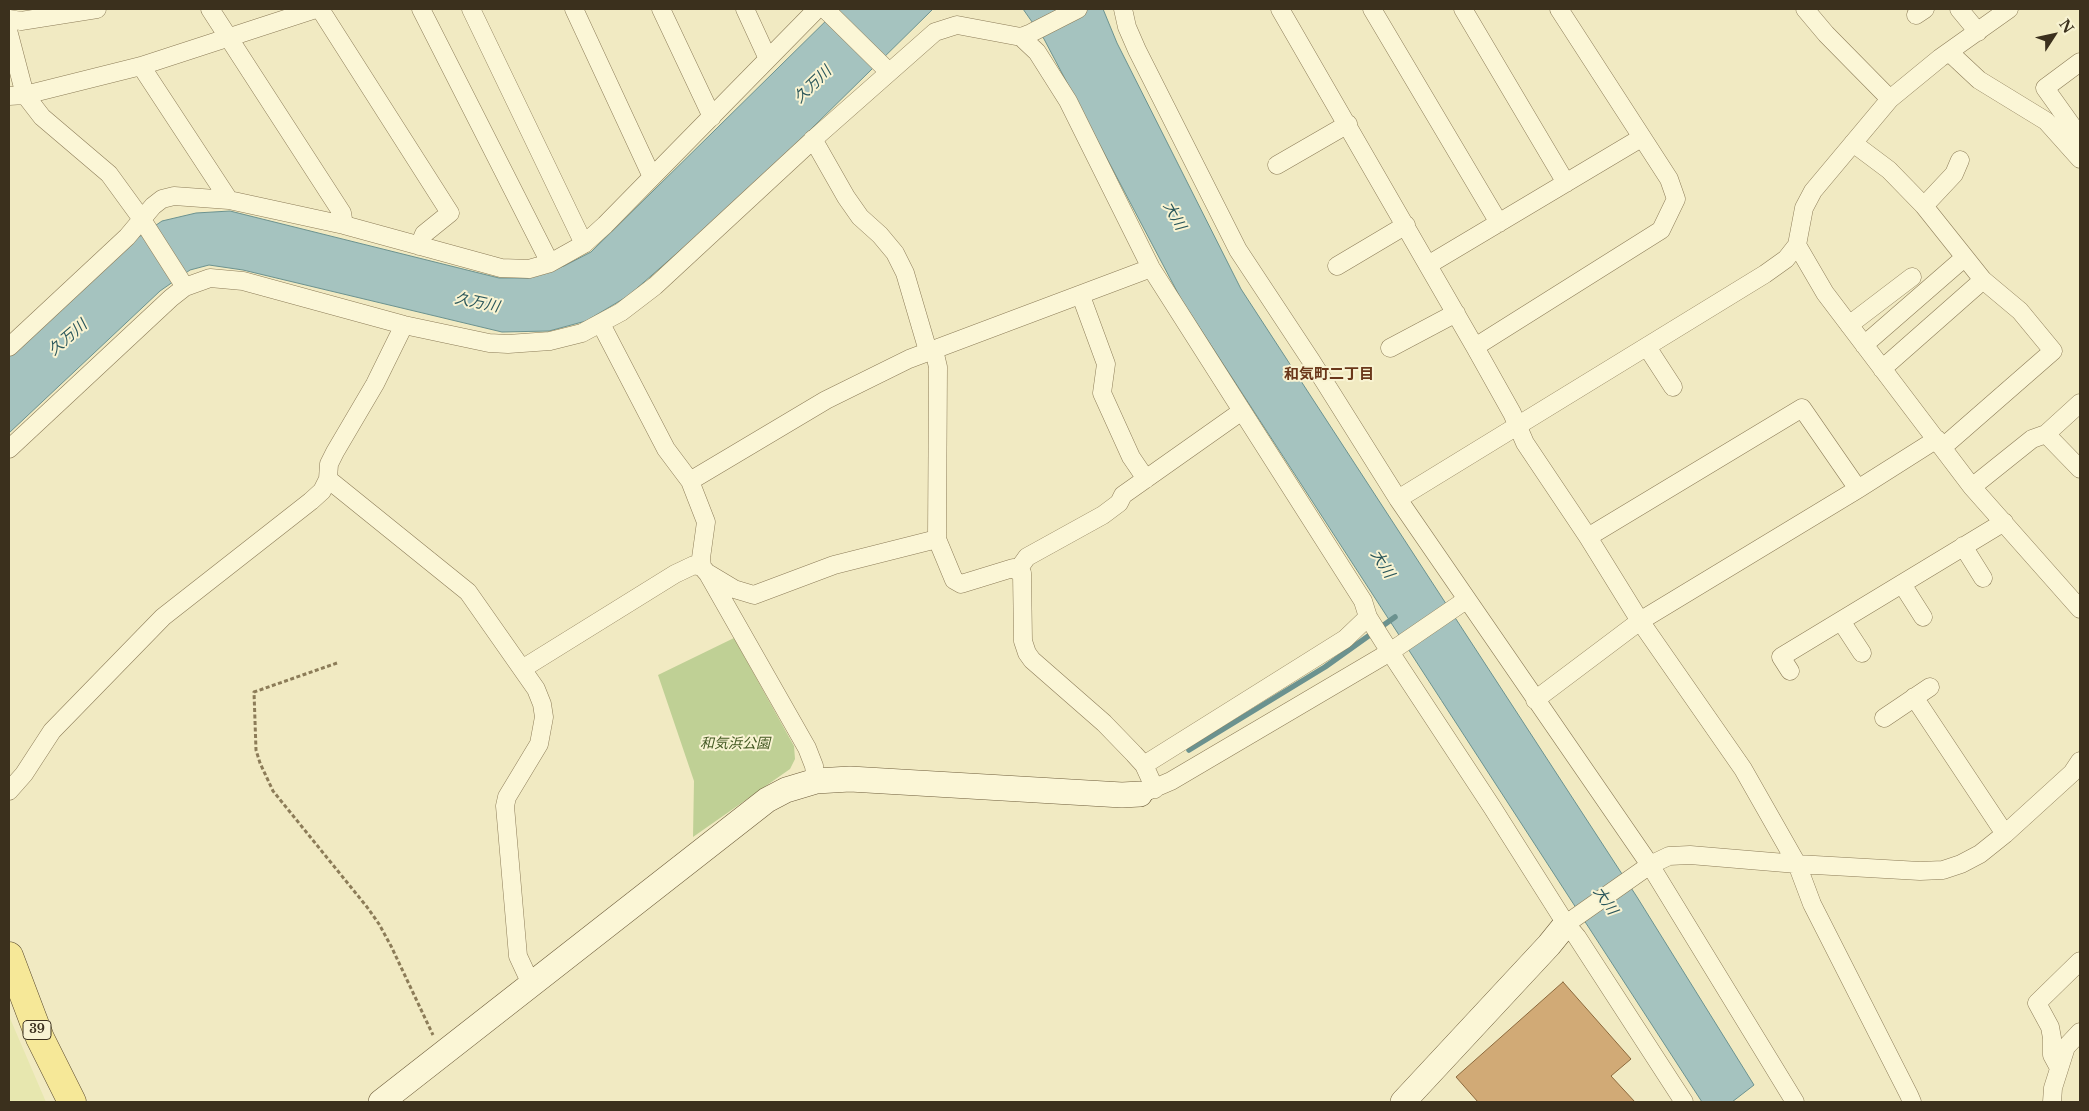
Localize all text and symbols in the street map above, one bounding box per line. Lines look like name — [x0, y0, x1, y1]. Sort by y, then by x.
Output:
north arrow — [2029, 10, 2079, 60]
text: N — [2055, 16, 2077, 37]
water label: 久万川 — [791, 63, 835, 107]
water label: 大川 — [1159, 199, 1189, 233]
water label: 久万川 — [453, 290, 501, 316]
water label: 久万川 — [45, 316, 91, 360]
district label: 和気町二丁目 — [1284, 366, 1374, 384]
water label: 大川 — [1366, 547, 1398, 581]
park label: 和気浜公園 — [700, 736, 770, 752]
water label: 大川 — [1589, 884, 1621, 918]
road number: 39 — [23, 1020, 51, 1040]

